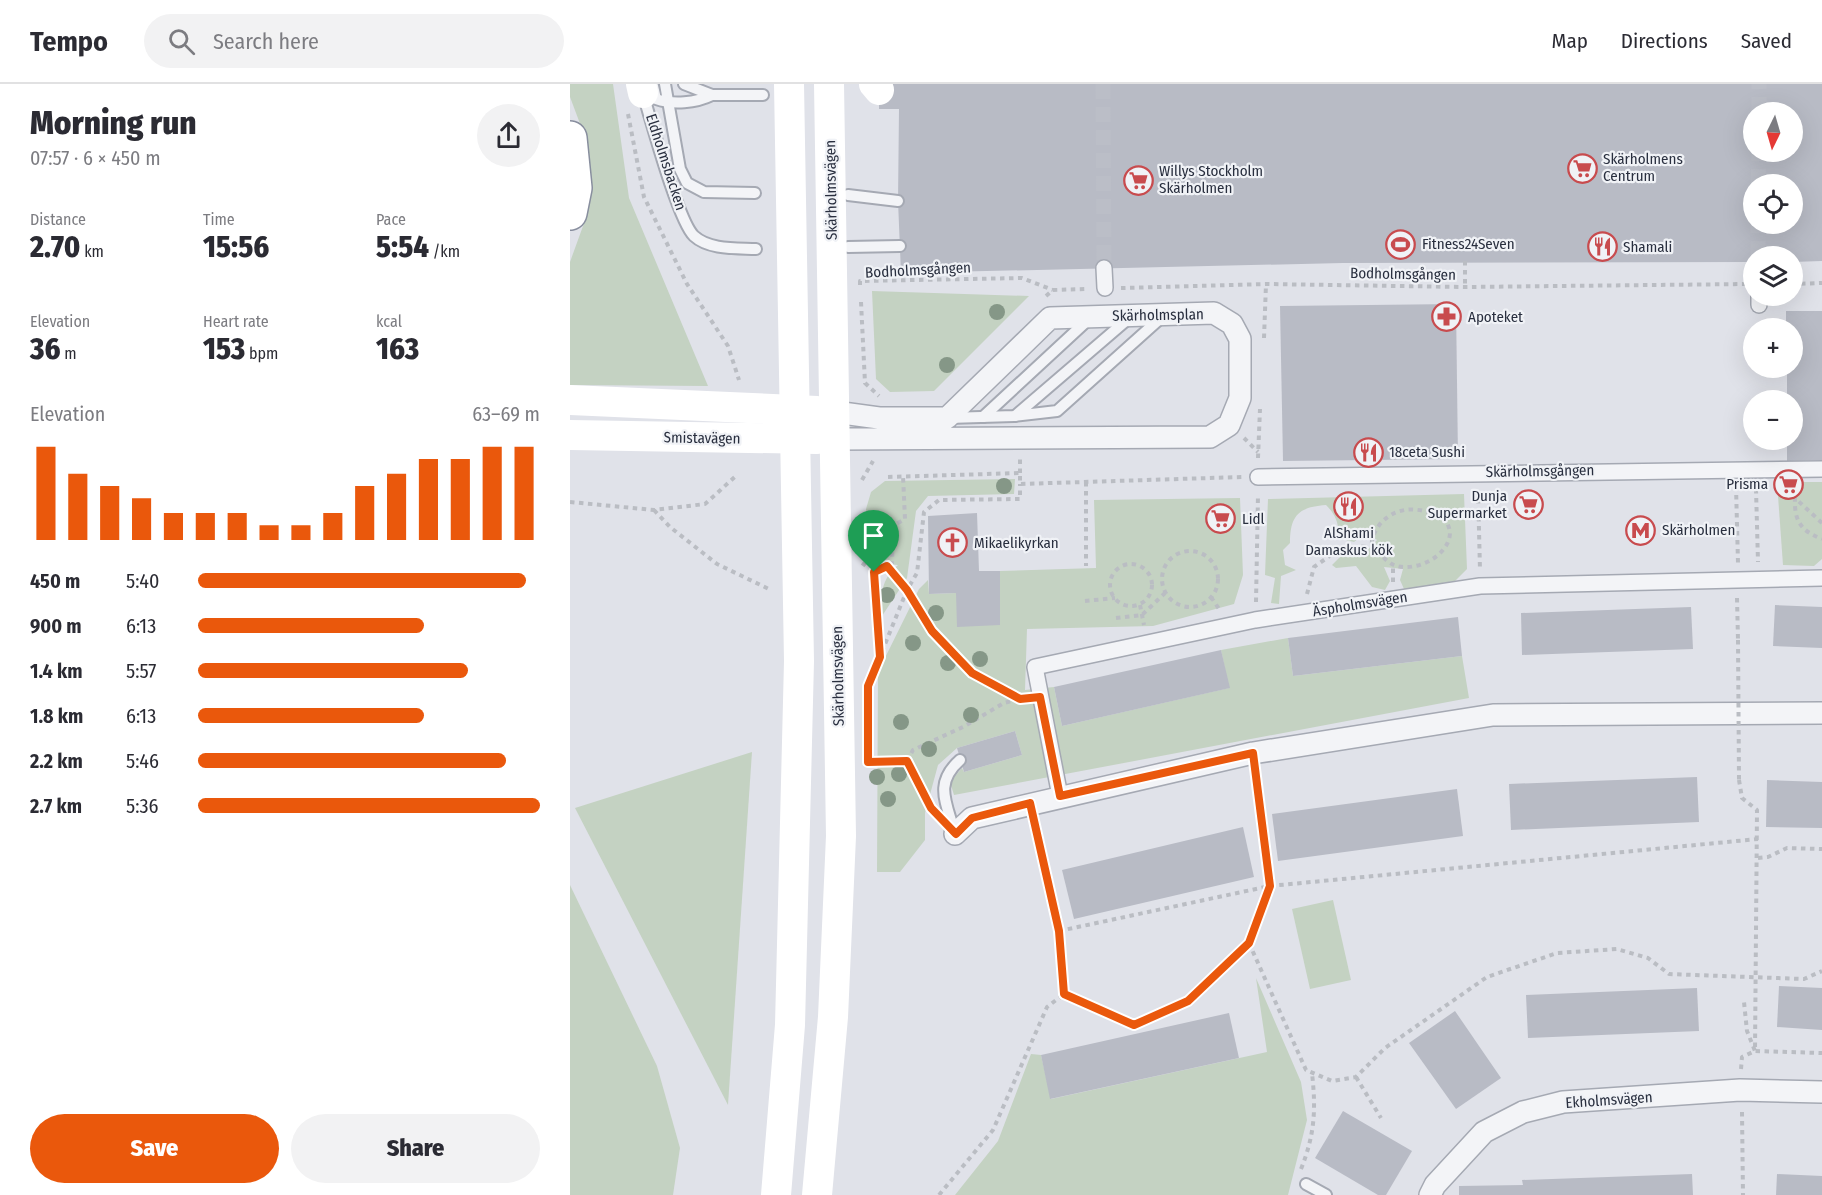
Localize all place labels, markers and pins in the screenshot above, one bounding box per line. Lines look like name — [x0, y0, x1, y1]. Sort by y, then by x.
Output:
place label: Skärholmens Centrum — [1603, 150, 1683, 185]
supermarket icon: Skärholmens Centrum — [1566, 152, 1598, 184]
place label: Willys Stockholm Skärholmen — [1159, 162, 1263, 197]
supermarket icon: Willys Stockholm Skärholmen — [1122, 164, 1154, 196]
sports icon: Fitness24Seven — [1385, 228, 1417, 260]
restaurant icon: Shamali — [1586, 231, 1618, 263]
place label: Fitness24Seven — [1422, 235, 1515, 253]
place label: Shamali — [1623, 238, 1672, 256]
pharmacy icon: Apoteket — [1431, 301, 1463, 333]
place label: Apoteket — [1468, 308, 1523, 326]
restaurant icon: 18ceta Sushi — [1352, 436, 1384, 468]
place label: 18ceta Sushi — [1389, 443, 1465, 461]
supermarket icon: Prisma — [1773, 468, 1805, 500]
place label: Prisma — [1726, 475, 1768, 493]
place label: Dunja Supermarket — [1428, 487, 1507, 522]
supermarket icon: Dunja Supermarket — [1512, 489, 1544, 521]
restaurant icon: AlShami Damaskus kök — [1333, 490, 1365, 522]
supermarket icon: Lidl — [1205, 503, 1237, 535]
pin — [848, 510, 899, 572]
place label: Lidl — [1242, 510, 1264, 528]
metro station icon: Skärholmen — [1625, 514, 1657, 546]
place label: Skärholmen — [1662, 521, 1735, 539]
place label: AlShami Damaskus kök — [1305, 524, 1393, 559]
church icon: Mikaelikyrkan — [937, 527, 969, 559]
place label: Mikaelikyrkan — [974, 534, 1059, 552]

